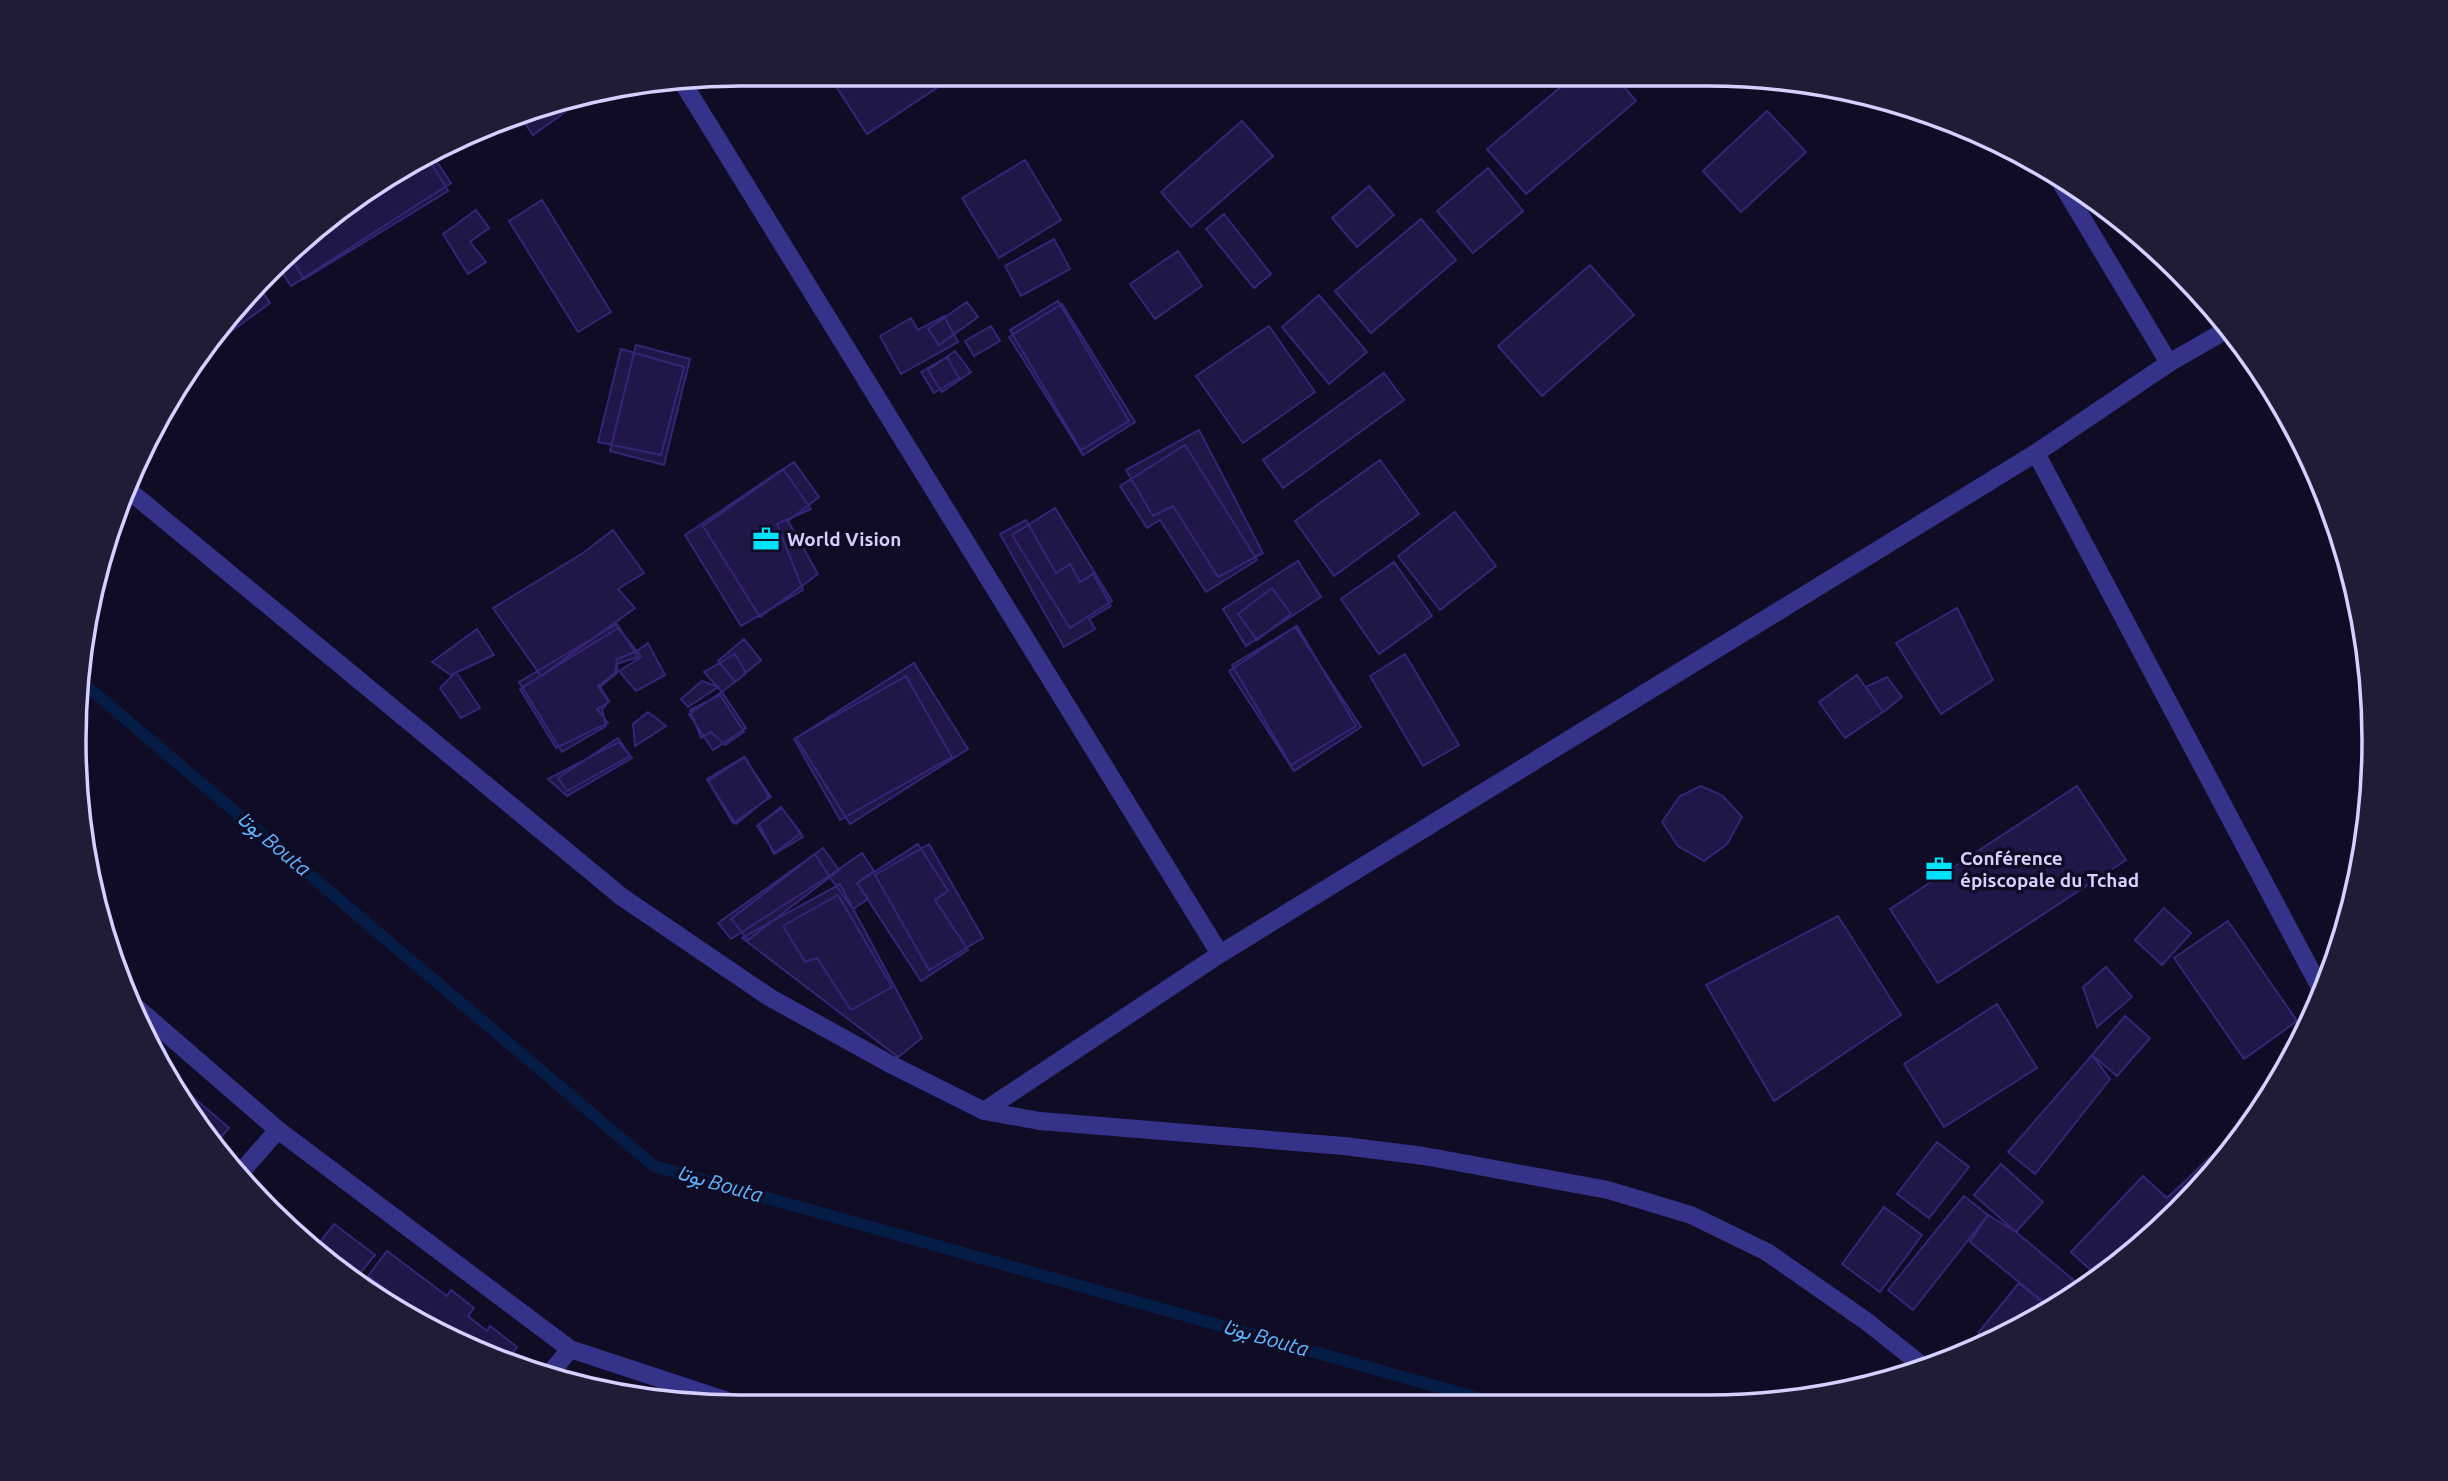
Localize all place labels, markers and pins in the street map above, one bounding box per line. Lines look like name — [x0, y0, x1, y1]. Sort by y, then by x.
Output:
office icon: World Vision — [751, 524, 781, 554]
place label: World Vision — [787, 528, 901, 550]
place label: Conférence épiscopale du Tchad — [1960, 847, 2139, 891]
office icon: Conférence épiscopale du Tchad — [1924, 854, 1954, 884]

